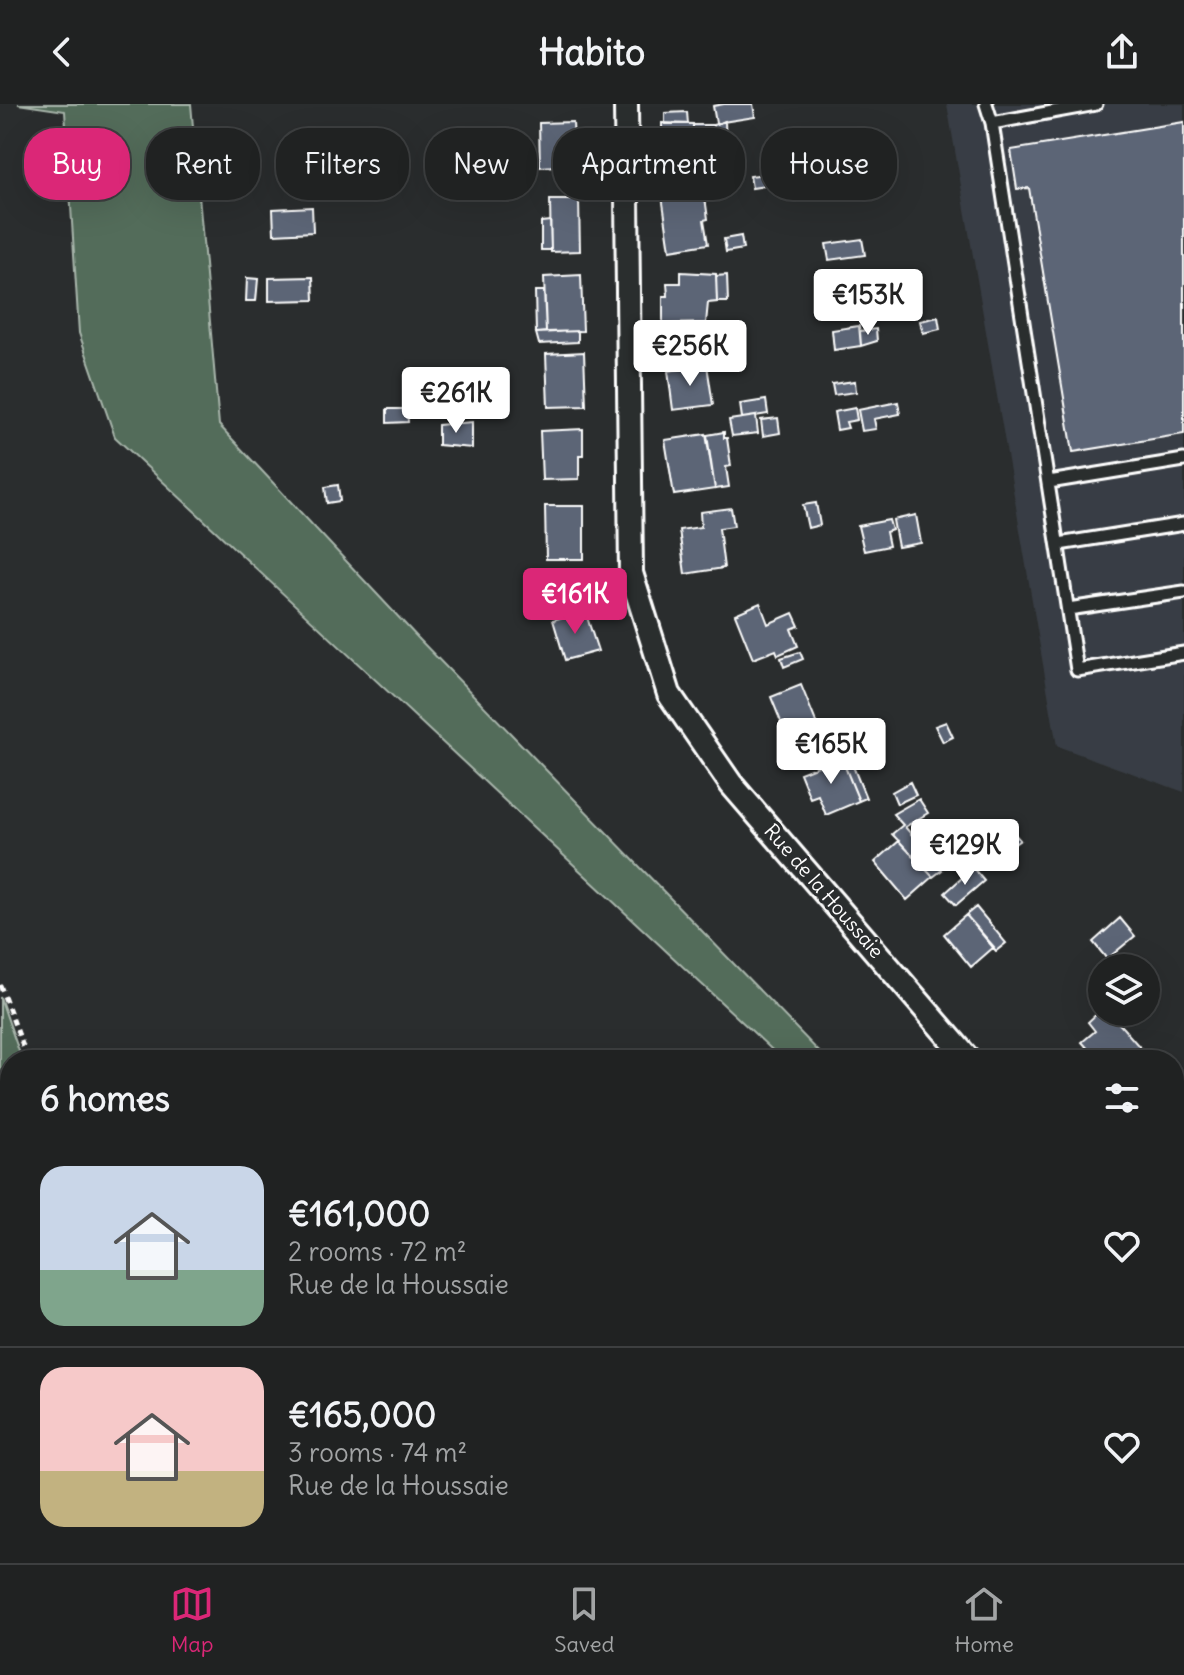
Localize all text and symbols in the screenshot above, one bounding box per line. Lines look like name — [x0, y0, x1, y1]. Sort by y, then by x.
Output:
icon: back — [40, 30, 84, 74]
text: Habito — [539, 30, 645, 75]
icon: share — [1100, 30, 1144, 74]
chip: Buy — [24, 128, 130, 200]
chip: Rent — [146, 128, 260, 200]
chip: Filters — [276, 128, 409, 200]
chip: New — [425, 128, 537, 200]
chip: Apartment — [553, 128, 745, 200]
chip: House — [761, 128, 897, 200]
pin: €153K — [812, 269, 924, 337]
text: €153K — [832, 278, 904, 311]
pin: €256K — [634, 320, 746, 388]
text: €256K — [652, 329, 729, 362]
pin: €261K — [400, 367, 512, 435]
text: €261K — [420, 376, 492, 409]
pin: €161K — [519, 568, 631, 636]
text: €161K — [541, 577, 609, 610]
pin: €165K — [775, 718, 887, 786]
text: €165K — [795, 727, 867, 760]
street label: Rue de la Houssaie — [759, 818, 889, 963]
pin: €129K — [909, 819, 1021, 887]
text: €129K — [929, 828, 1001, 861]
map controls — [1088, 954, 1160, 1026]
button: layers — [1088, 954, 1160, 1026]
icon: filters — [1100, 1076, 1144, 1120]
text: 6 homes — [40, 1077, 170, 1120]
text: €161,000 — [288, 1192, 430, 1235]
icon: home — [104, 1198, 200, 1294]
icon: heart — [1100, 1224, 1144, 1268]
text: 2 rooms · 72 m² — [288, 1235, 467, 1268]
text: Rue de la Houssaie — [288, 1268, 509, 1301]
text: €165,000 — [288, 1393, 436, 1436]
icon: home — [104, 1399, 200, 1495]
icon: heart — [1100, 1425, 1144, 1469]
text: 3 rooms · 74 m² — [288, 1436, 467, 1469]
text: Rue de la Houssaie — [288, 1469, 509, 1502]
tab: Map — [170, 1582, 214, 1658]
tab: Saved — [554, 1582, 614, 1658]
tab: Home — [955, 1582, 1014, 1658]

